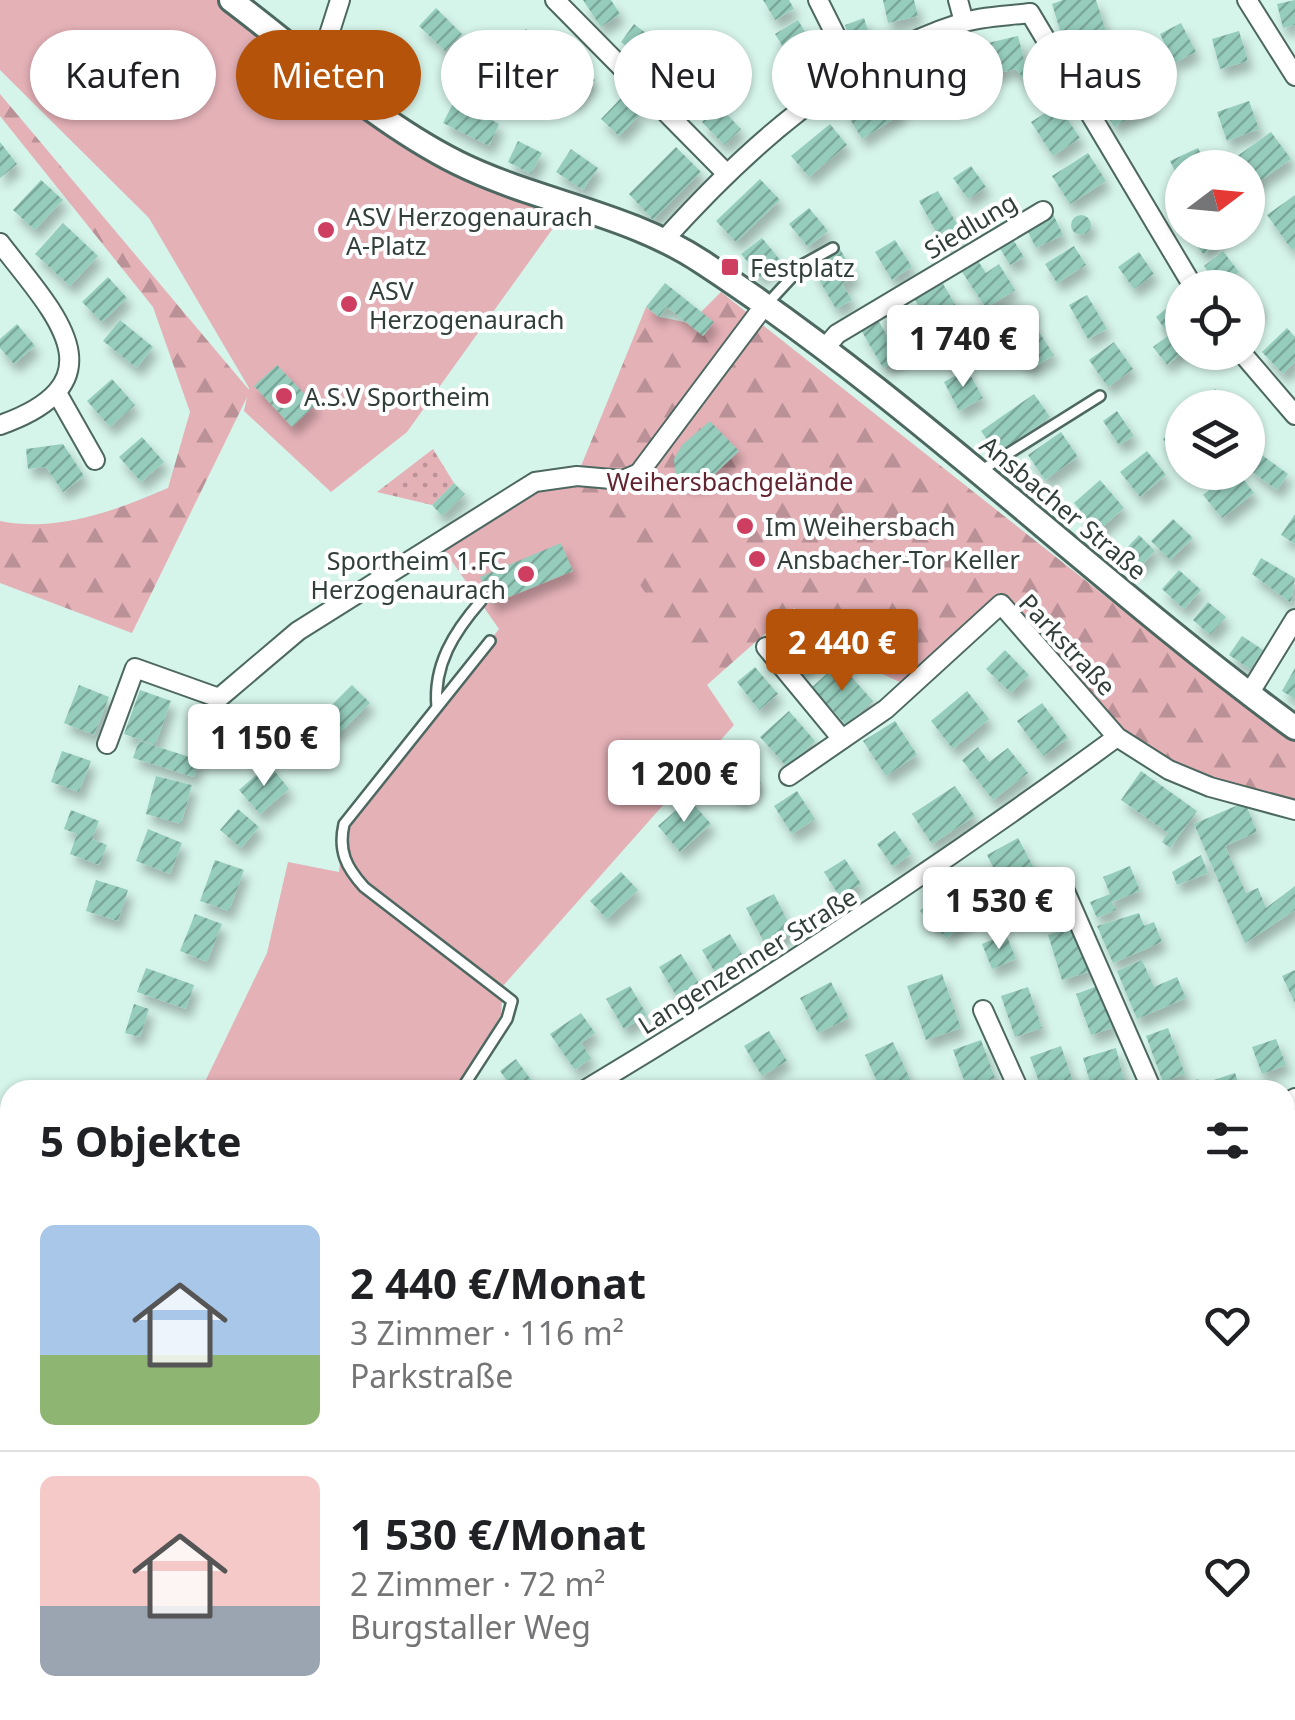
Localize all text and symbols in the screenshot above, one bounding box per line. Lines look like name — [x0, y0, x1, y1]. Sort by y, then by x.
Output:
chip: Kaufen — [30, 30, 216, 120]
chip: Mieten — [236, 30, 421, 120]
chip: Filter — [441, 30, 594, 120]
chip: Neu — [614, 30, 752, 120]
chip: Wohnung — [772, 30, 1003, 120]
chip: Haus — [1023, 30, 1177, 120]
north arrow — [1165, 150, 1265, 250]
map controls — [1165, 150, 1265, 490]
street label: Siedlung — [917, 184, 1023, 266]
place label: ASV Herzogenaurach A-Platz — [346, 199, 593, 262]
marker: ASV Herzogenaurach A-Platz — [315, 219, 337, 241]
place label: Festplatz — [750, 250, 855, 284]
marker: Festplatz — [719, 256, 741, 278]
button: locate — [1165, 270, 1265, 370]
place label: ASV Herzogenaurach — [369, 273, 565, 336]
marker: ASV Herzogenaurach — [338, 293, 360, 315]
pin: 1 740 € — [871, 305, 1055, 390]
text: 1 740 € — [909, 316, 1017, 359]
place label: A.S.V Sportheim — [304, 379, 490, 413]
marker: A.S.V Sportheim — [273, 385, 295, 407]
button: layers — [1165, 390, 1265, 490]
street label: Ansbacher Straße — [974, 427, 1154, 587]
park label: Weihersbachgelände — [607, 464, 853, 498]
place label: Im Weihersbach — [765, 509, 955, 543]
marker: Im Weihersbach — [734, 515, 756, 537]
place label: Ansbacher-Tor Keller — [777, 542, 1020, 576]
place label: Sportheim 1.FC Herzogenaurach — [310, 543, 506, 606]
marker: Ansbacher-Tor Keller — [746, 548, 768, 570]
marker: Sportheim 1.FC Herzogenaurach — [515, 563, 537, 585]
street label: Parkstraße — [1012, 586, 1124, 702]
pin: 2 440 € — [750, 609, 934, 694]
text: 2 440 € — [788, 620, 896, 663]
pin: 1 150 € — [172, 704, 356, 789]
text: 1 150 € — [210, 715, 318, 758]
pin: 1 200 € — [592, 740, 776, 825]
text: 1 200 € — [630, 751, 738, 794]
pin: 1 530 € — [907, 867, 1091, 952]
text: 1 530 € — [945, 878, 1053, 921]
street label: Langenzenner Straße — [631, 879, 863, 1041]
text: 5 Objekte — [40, 1112, 242, 1169]
icon: filters — [1200, 1113, 1255, 1168]
text: 2 440 €/Monat — [350, 1254, 646, 1311]
icon: home — [120, 1265, 240, 1385]
icon: heart — [1200, 1298, 1255, 1353]
text: 3 Zimmer · 116 m² — [350, 1311, 624, 1354]
text: Parkstraße — [350, 1354, 513, 1397]
text: 1 530 €/Monat — [350, 1505, 646, 1562]
icon: home — [120, 1516, 240, 1636]
icon: heart — [1200, 1549, 1255, 1604]
text: 2 Zimmer · 72 m² — [350, 1562, 606, 1605]
text: Burgstaller Weg — [350, 1605, 591, 1648]

